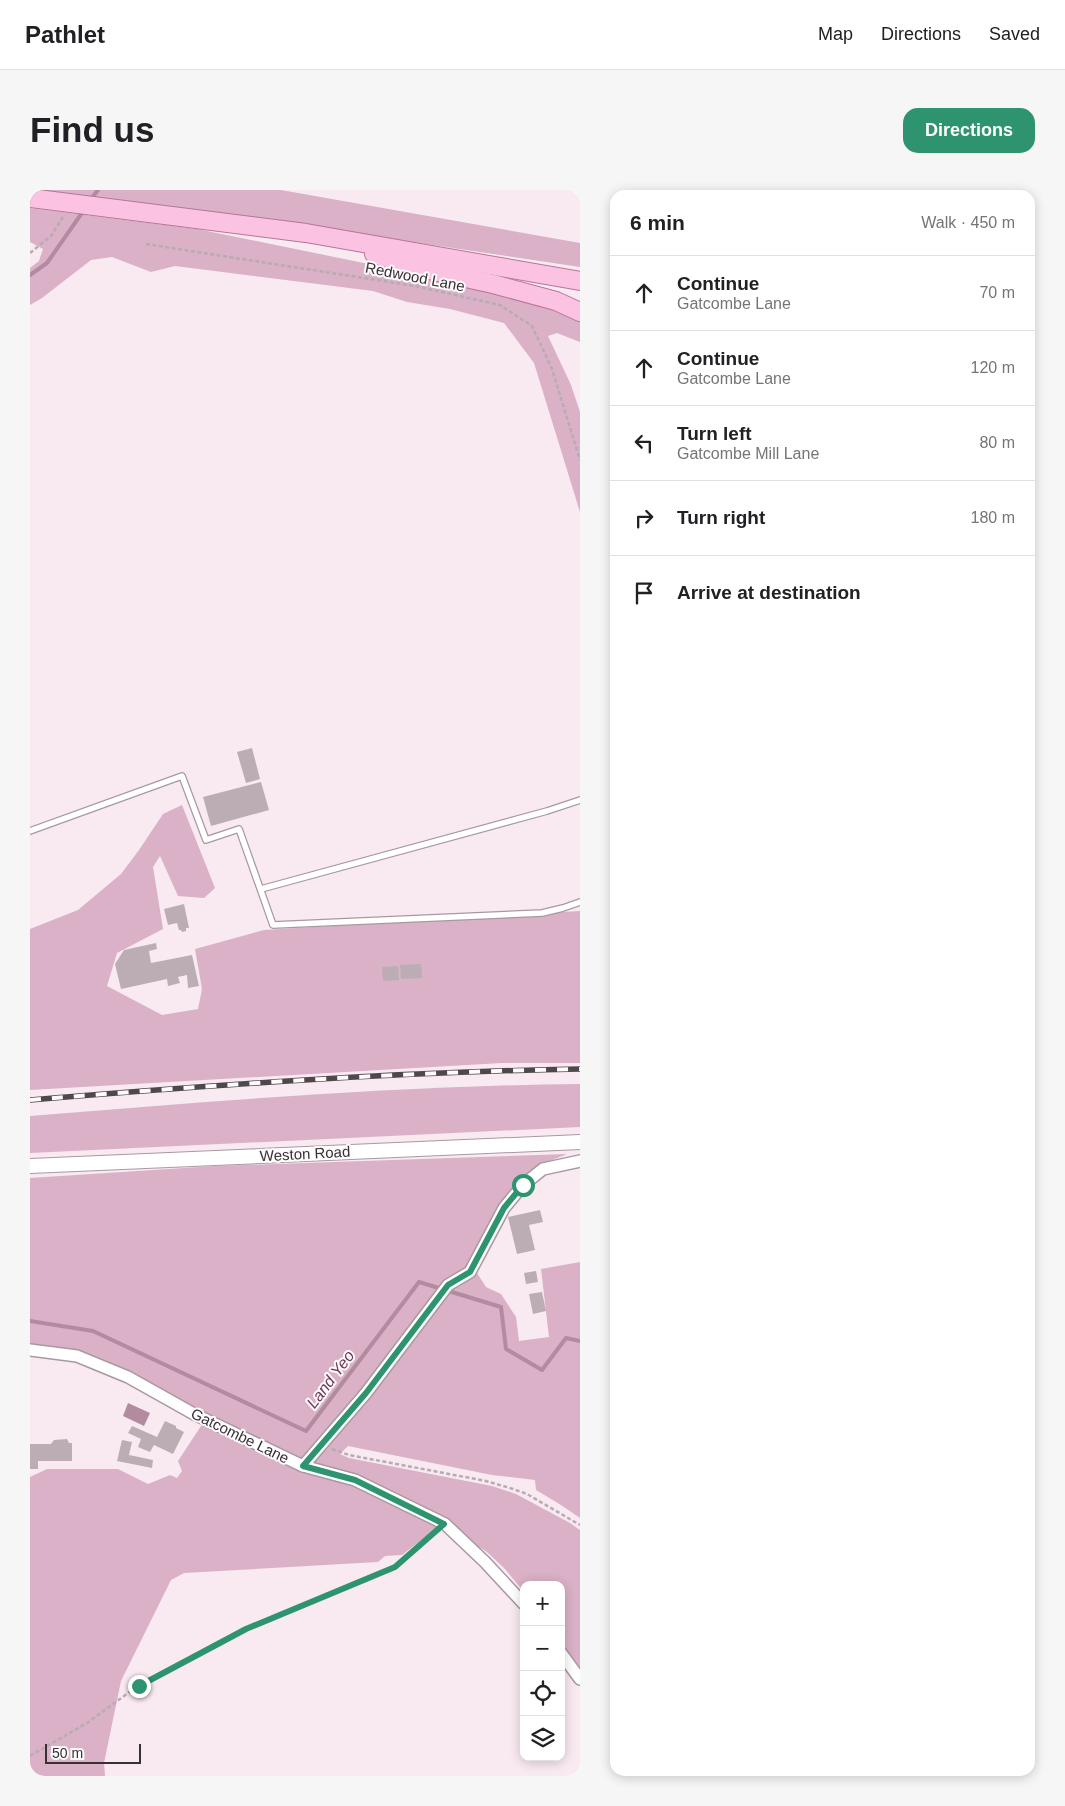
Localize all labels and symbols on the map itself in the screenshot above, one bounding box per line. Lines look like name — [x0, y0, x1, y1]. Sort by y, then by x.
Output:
street label: Redwood Lane — [364, 259, 466, 294]
street label: Weston Road — [259, 1143, 351, 1164]
route start — [512, 1174, 535, 1197]
water label: Land Yeo — [303, 1347, 358, 1411]
street label: Gatcombe Lane — [189, 1405, 292, 1467]
route end — [128, 1675, 151, 1698]
scale bar — [45, 1741, 141, 1764]

